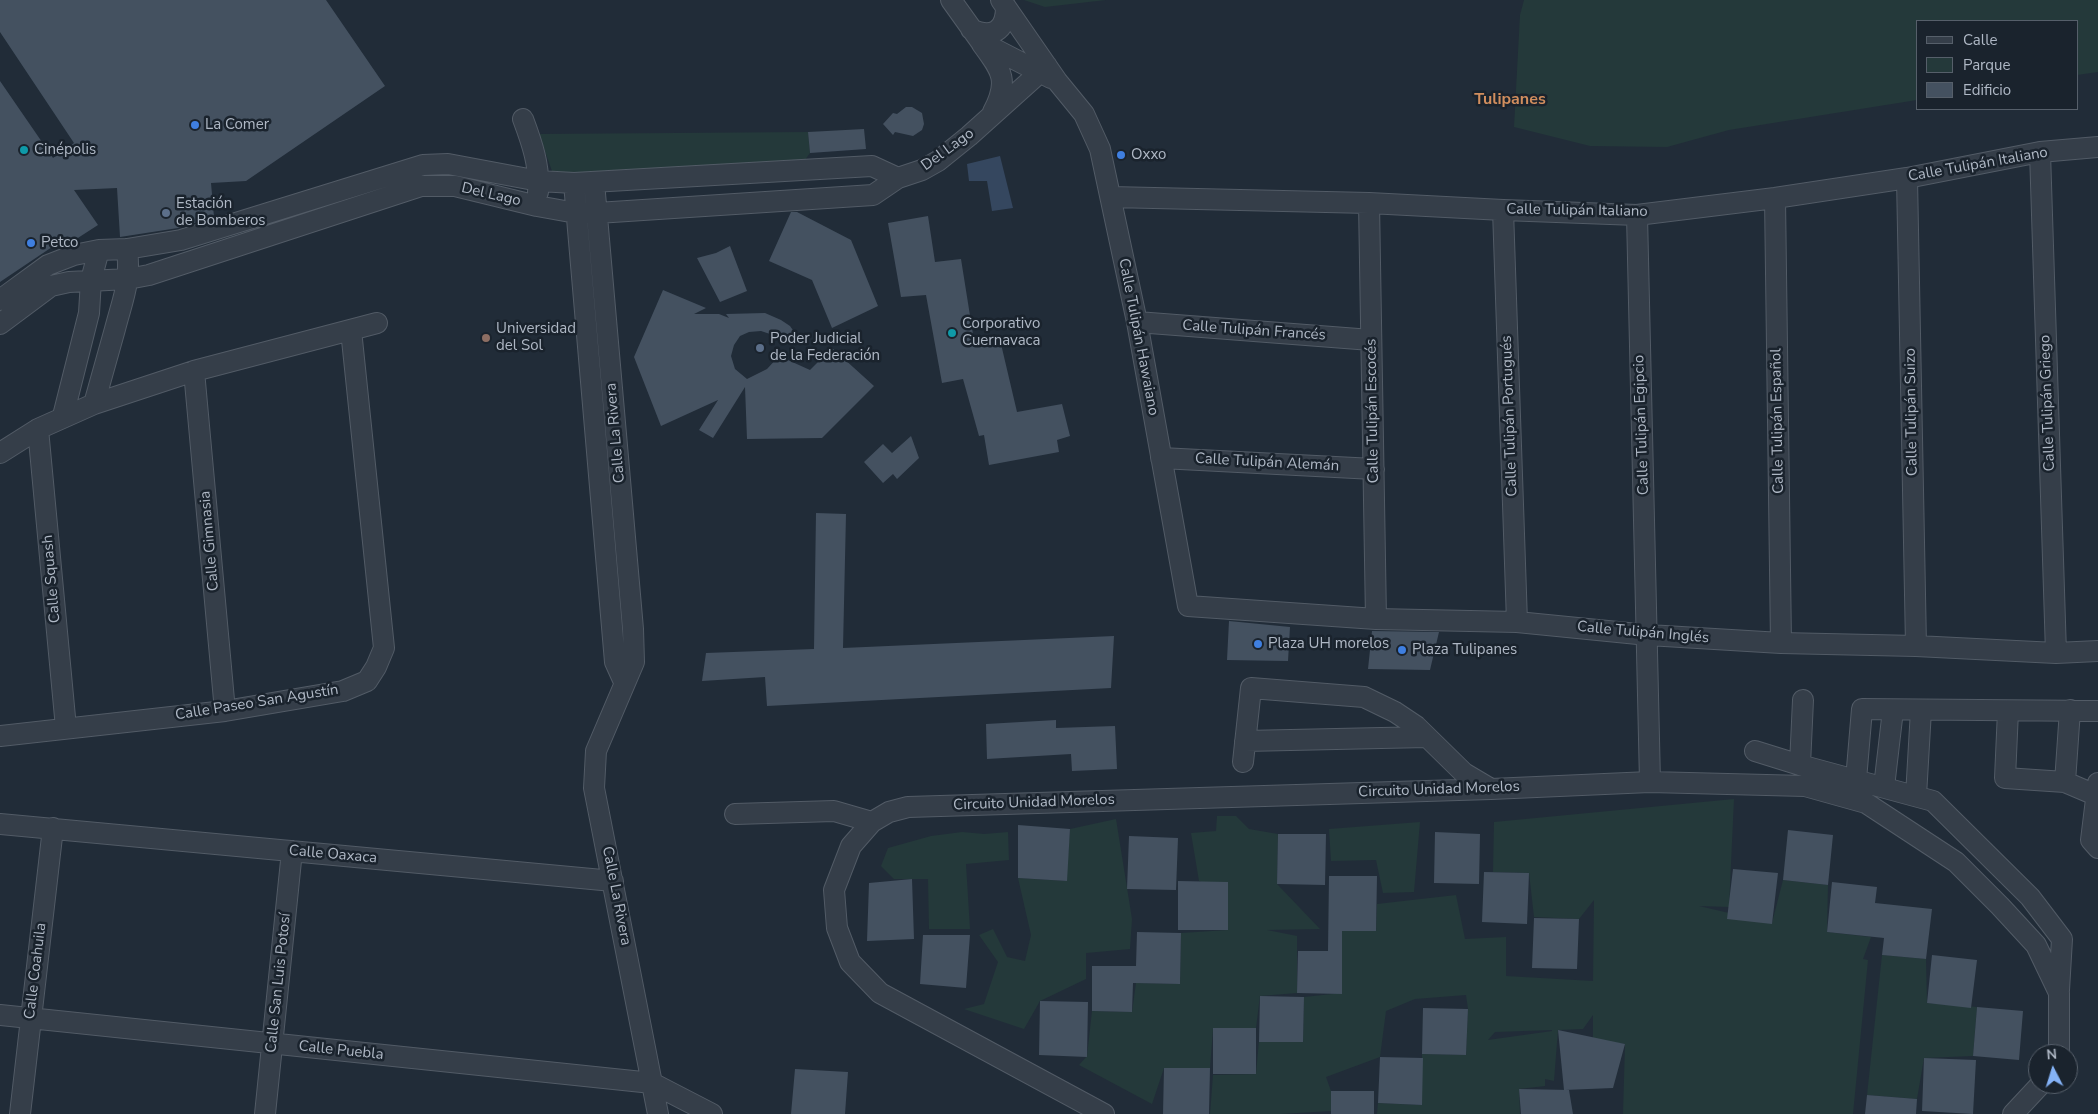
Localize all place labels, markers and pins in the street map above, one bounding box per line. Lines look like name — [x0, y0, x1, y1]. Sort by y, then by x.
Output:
place label: La Comer — [205, 116, 269, 134]
marker: La Comer — [189, 119, 201, 131]
place label: Cinépolis — [34, 141, 96, 159]
marker: Cinépolis — [18, 144, 30, 156]
place label: Oxxo — [1131, 146, 1166, 164]
marker: Oxxo — [1115, 149, 1127, 161]
place label: Estación de Bomberos — [176, 195, 265, 230]
marker: Estación de Bomberos — [160, 207, 172, 219]
place label: Petco — [41, 234, 78, 252]
marker: Petco — [25, 237, 37, 249]
place label: Corporativo Cuernavaca — [962, 315, 1040, 350]
place label: Universidad del Sol — [496, 320, 576, 355]
marker: Corporativo Cuernavaca — [946, 327, 958, 339]
place label: Poder Judicial de la Federación — [770, 330, 880, 365]
marker: Universidad del Sol — [480, 332, 492, 344]
marker: Poder Judicial de la Federación — [754, 342, 766, 354]
place label: Plaza UH morelos — [1268, 635, 1389, 653]
marker: Plaza UH morelos — [1252, 638, 1264, 650]
place label: Plaza Tulipanes — [1412, 641, 1517, 659]
marker: Plaza Tulipanes — [1396, 644, 1408, 656]

